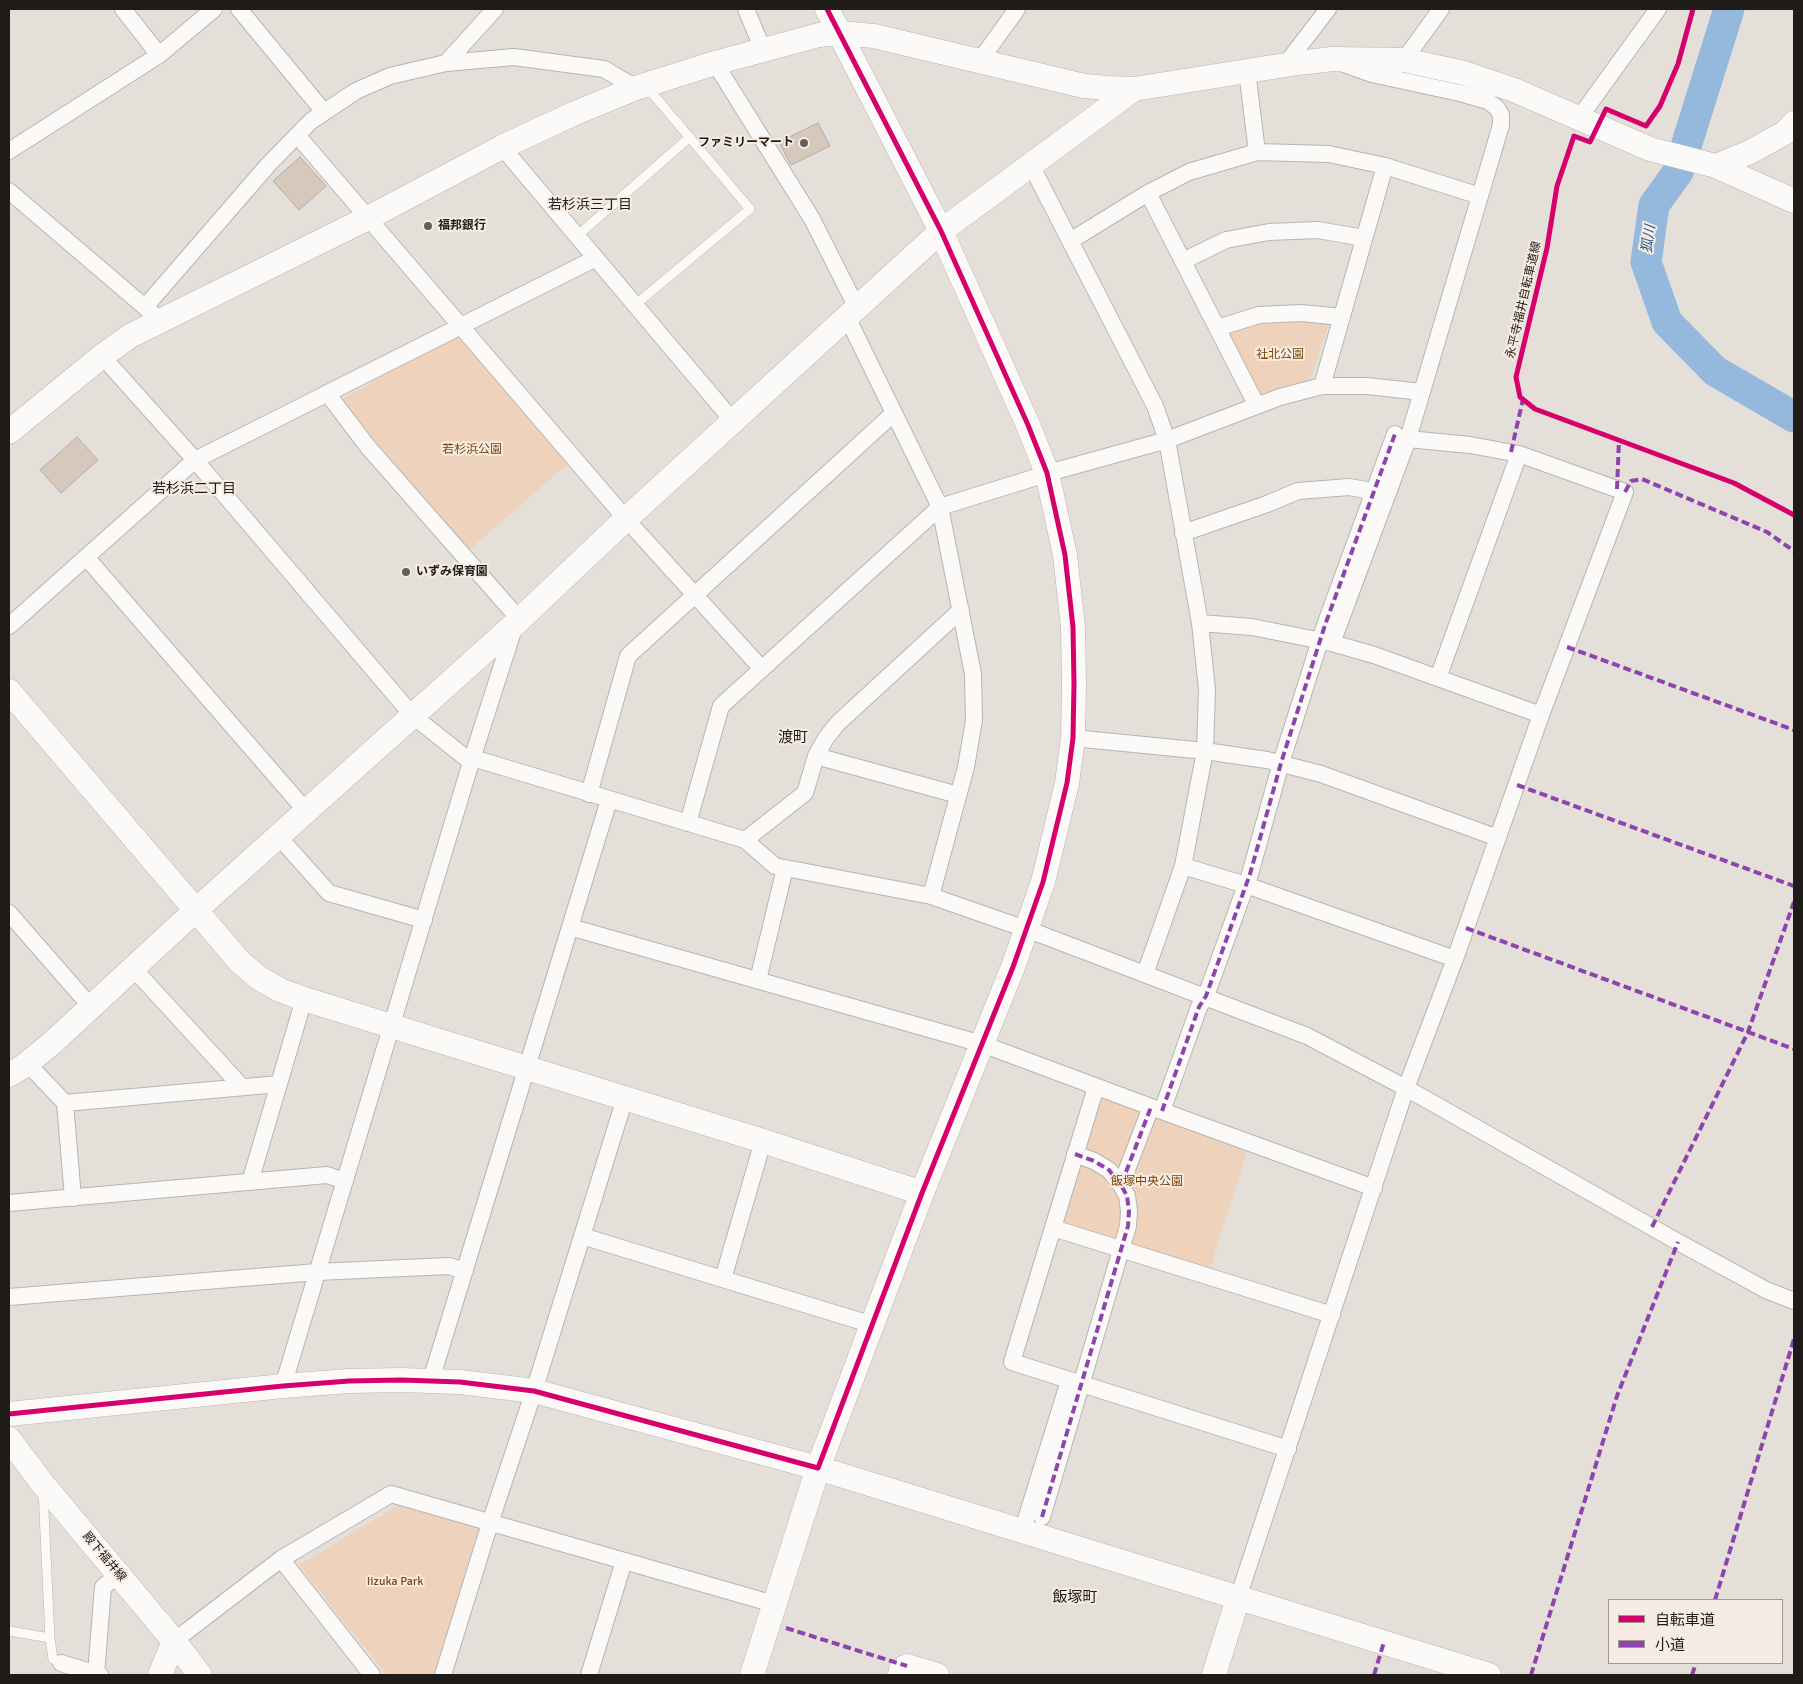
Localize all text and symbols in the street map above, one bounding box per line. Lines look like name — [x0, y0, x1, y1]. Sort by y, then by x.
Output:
place label: ファミリーマート — [698, 136, 794, 150]
marker: ファミリーマート — [798, 137, 810, 149]
district label: 若杉浜三丁目 — [548, 197, 632, 213]
place label: 福邦銀行 — [438, 219, 486, 233]
marker: 福邦銀行 — [422, 220, 434, 232]
water label: 狐川 — [1639, 224, 1659, 254]
street label: 永平寺福井自転車道線 — [1503, 240, 1545, 360]
park label: 社北公園 — [1256, 348, 1304, 362]
park label: 若杉浜公園 — [442, 443, 502, 457]
district label: 若杉浜二丁目 — [152, 481, 236, 497]
place label: いずみ保育園 — [416, 565, 488, 579]
marker: いずみ保育園 — [400, 566, 412, 578]
district label: 渡町 — [778, 729, 808, 747]
park label: 飯塚中央公園 — [1111, 1175, 1183, 1189]
street label: 殿下福井線 — [79, 1529, 129, 1585]
park label: Iizuka Park — [367, 1575, 423, 1589]
district label: 飯塚町 — [1053, 1589, 1097, 1607]
legend — [1608, 1599, 1783, 1664]
text: 自転車道 — [1655, 1611, 1715, 1629]
text: 小道 — [1655, 1636, 1685, 1654]

